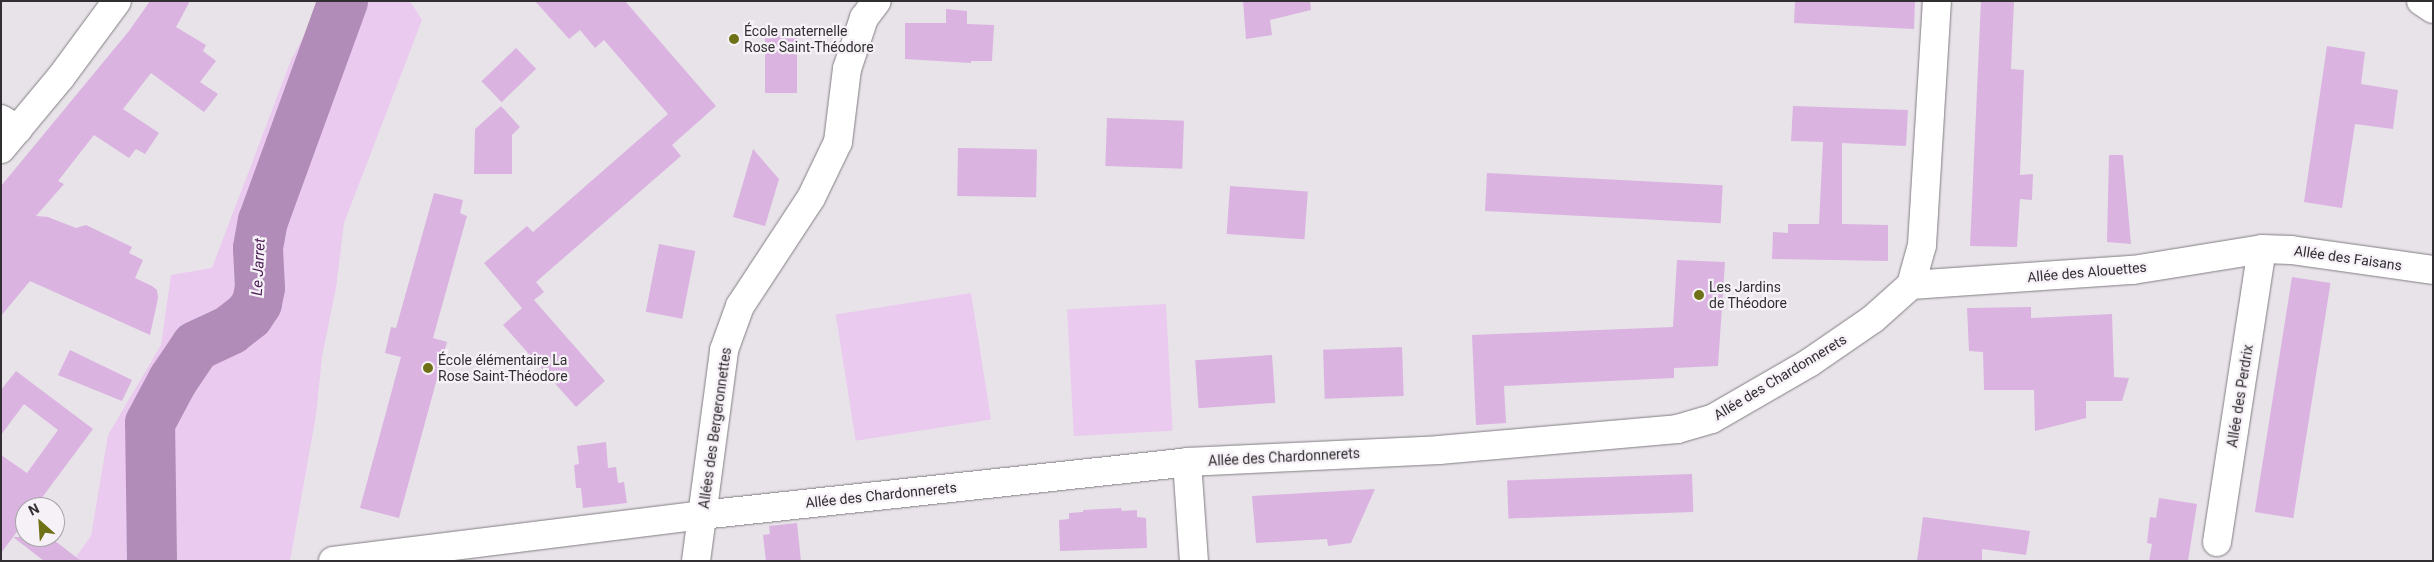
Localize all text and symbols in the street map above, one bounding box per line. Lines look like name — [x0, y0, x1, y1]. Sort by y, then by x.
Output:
place label: École maternelle Rose Saint-Théodore — [744, 23, 874, 56]
marker: École maternelle Rose Saint-Théodore — [728, 33, 740, 45]
water label: Le Jarret — [249, 238, 269, 296]
street label: Allée des Faisans — [2293, 242, 2403, 274]
street label: Allée des Alouettes — [2027, 258, 2147, 286]
place label: Les Jardins de Théodore — [1709, 279, 1787, 312]
marker: Les Jardins de Théodore — [1693, 289, 1705, 301]
street label: Allée des Chardonnerets — [1711, 331, 1849, 423]
street label: Allée des Perdrix — [2224, 343, 2256, 449]
street label: Allées des Bergeronnettes — [695, 346, 735, 510]
place label: École élémentaire La Rose Saint-Théodore — [438, 352, 568, 384]
marker: École élémentaire La Rose Saint-Théodore — [422, 362, 434, 374]
street label: Allée des Chardonnerets — [1208, 445, 1360, 469]
street label: Allée des Chardonnerets — [805, 479, 957, 511]
north arrow — [15, 497, 65, 547]
text: N — [26, 500, 42, 519]

